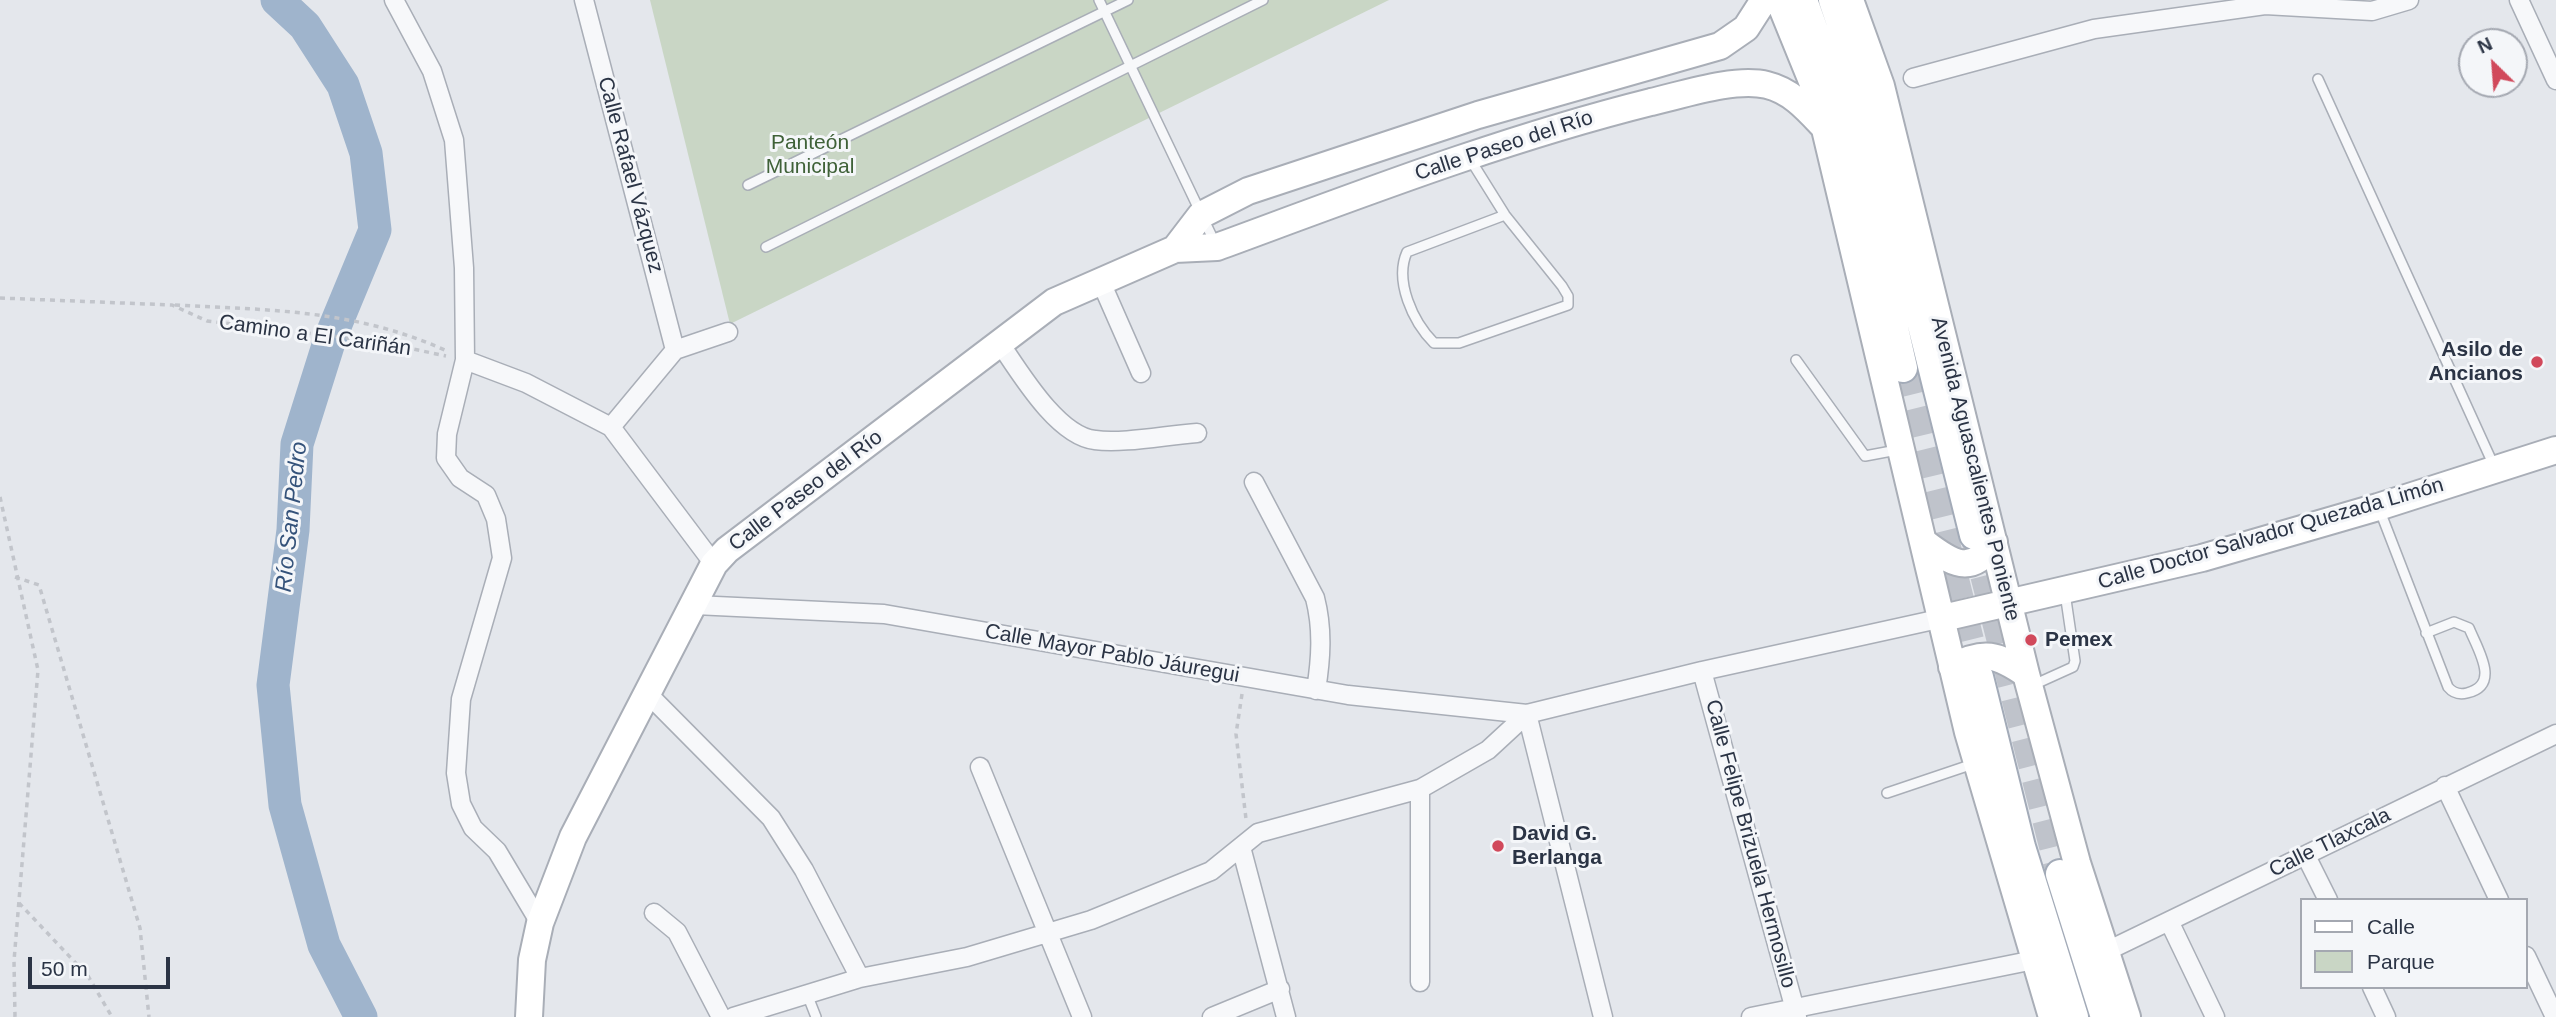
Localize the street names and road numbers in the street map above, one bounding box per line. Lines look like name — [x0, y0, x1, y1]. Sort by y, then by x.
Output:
street label: Calle Rafael Vázquez — [592, 74, 668, 276]
street label: Calle Paseo del Río — [1412, 105, 1596, 187]
street label: Camino a El Cariñán — [217, 310, 413, 362]
street label: Avenida Aguascalientes Poniente — [1925, 314, 2025, 624]
street label: Calle Paseo del Río — [724, 425, 888, 557]
street label: Calle Doctor Salvador Quezada Limón — [2095, 473, 2447, 595]
street label: Calle Mayor Pablo Jáuregui — [983, 619, 1241, 689]
street label: Calle Felipe Brizuela Hermosillo — [1699, 697, 1801, 991]
street label: Calle Tlaxcala — [2265, 803, 2395, 883]

